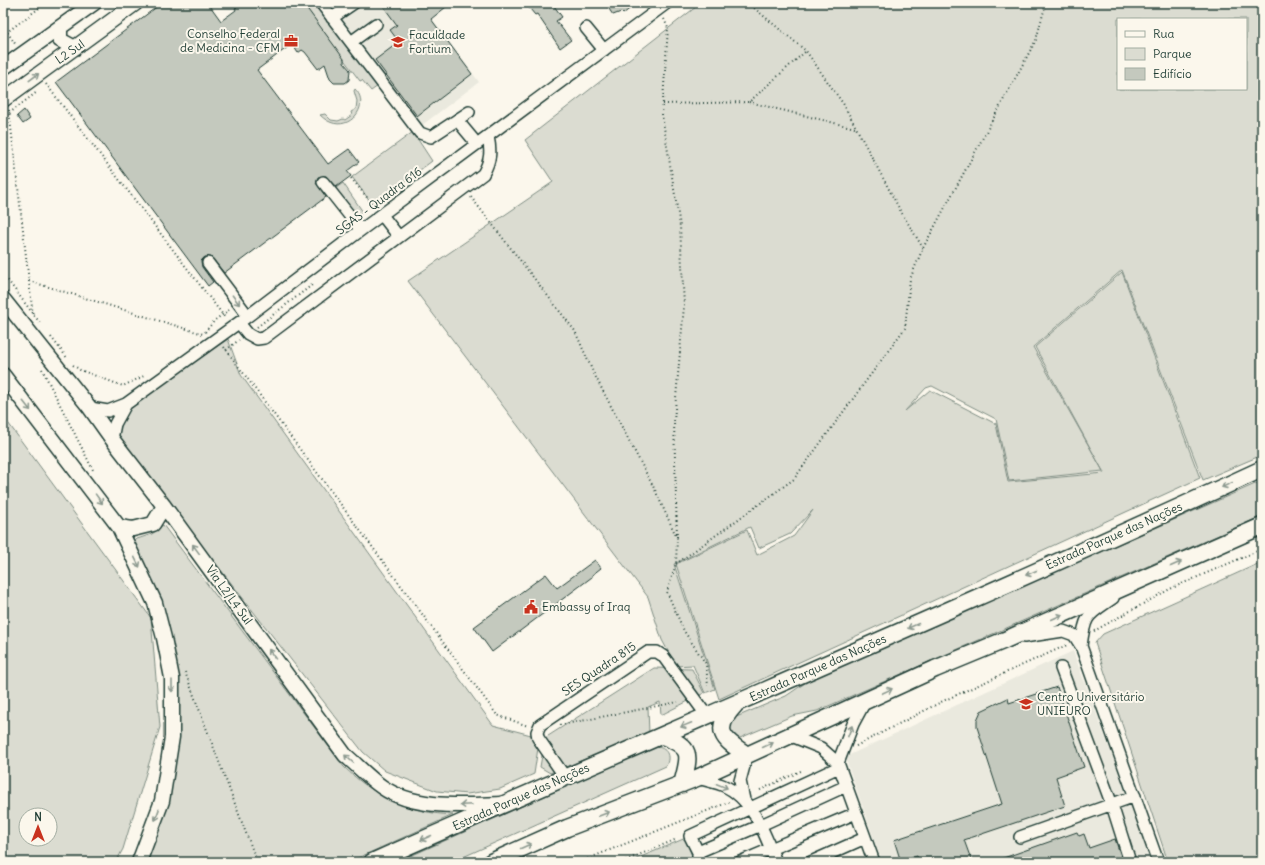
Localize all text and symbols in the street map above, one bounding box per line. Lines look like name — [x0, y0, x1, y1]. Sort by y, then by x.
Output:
legend — [1117, 18, 1247, 90]
place label: Conselho Federal de Medicina - CFM — [180, 26, 280, 55]
text: Rua — [1153, 26, 1175, 41]
place label: Faculdade Fortium — [409, 27, 465, 56]
office icon: Conselho Federal de Medicina - CFM — [283, 33, 299, 49]
school or university icon: Faculdade Fortium — [390, 34, 406, 50]
street label: L2 Sul — [52, 36, 87, 67]
text: Parque — [1153, 46, 1192, 61]
text: Edifício — [1153, 66, 1192, 81]
one-way arrow — [28, 73, 39, 81]
street label: SGAS - Quadra 616 — [333, 163, 425, 238]
one-way arrow — [232, 294, 240, 305]
one-way arrow — [23, 401, 31, 412]
one-way arrow — [1221, 482, 1233, 489]
one-way arrow — [94, 493, 103, 504]
street label: Estrada Parque das Nações — [1043, 499, 1185, 573]
one-way arrow — [192, 544, 200, 555]
one-way arrow — [133, 556, 141, 568]
one-way arrow — [1170, 560, 1182, 568]
street label: Via L2/L4 Sul — [203, 562, 256, 627]
one-way arrow — [1026, 570, 1038, 577]
public building icon: Embassy of Iraq — [523, 599, 539, 615]
place label: Embassy of Iraq — [542, 599, 630, 614]
one-way arrow — [1051, 613, 1063, 620]
one-way arrow — [907, 623, 919, 630]
street label: Estrada Parque das Nações — [747, 631, 889, 705]
street label: SES Quadra 815 — [559, 638, 639, 699]
one-way arrow — [268, 649, 276, 660]
one-way arrow — [168, 679, 176, 692]
one-way arrow — [880, 687, 892, 694]
place label: Centro Universitário UNIEURO — [1037, 689, 1145, 718]
school or university icon: Centro Universitário UNIEURO — [1018, 696, 1034, 712]
one-way arrow — [680, 721, 692, 729]
one-way arrow — [847, 725, 855, 737]
one-way arrow — [762, 741, 774, 748]
one-way arrow — [344, 754, 355, 763]
street label: Estrada Parque das Nações — [450, 760, 592, 834]
one-way arrow — [716, 783, 728, 790]
one-way arrow — [460, 802, 473, 809]
north arrow — [18, 807, 58, 847]
one-way arrow — [153, 808, 161, 820]
one-way arrow — [597, 809, 609, 817]
text: N — [34, 810, 42, 824]
one-way arrow — [420, 835, 432, 842]
one-way arrow — [520, 842, 532, 849]

